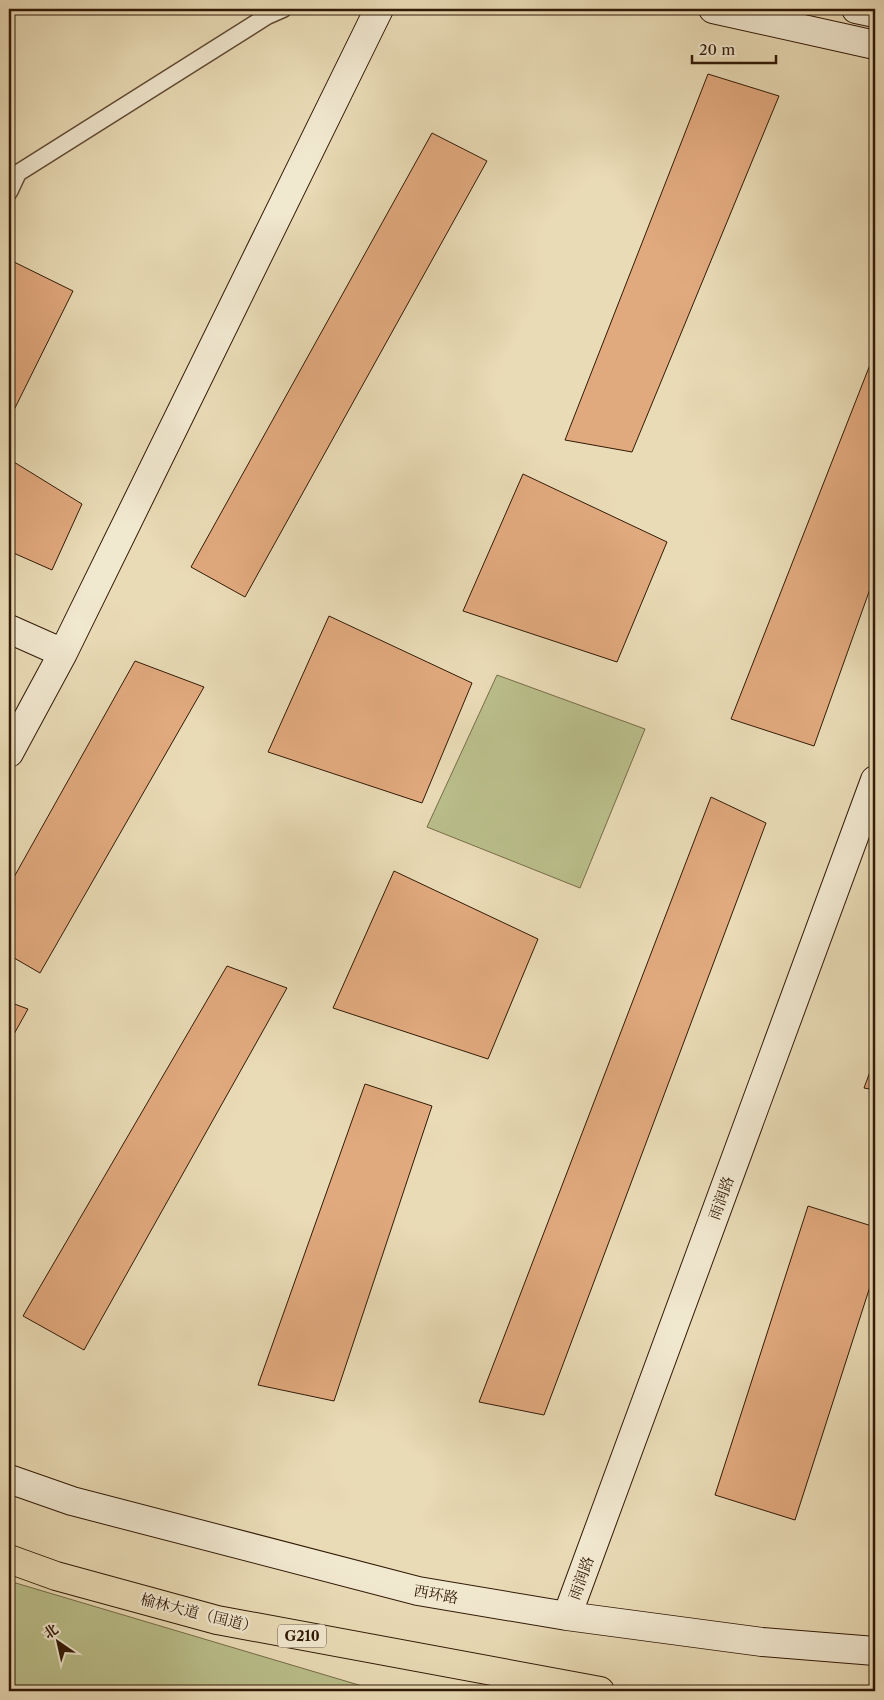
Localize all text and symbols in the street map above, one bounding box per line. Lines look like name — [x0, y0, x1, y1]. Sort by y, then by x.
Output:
scale bar — [692, 32, 775, 64]
text: 20 m — [699, 40, 735, 59]
street label: 雨润路 — [704, 1174, 738, 1222]
street label: 雨润路 — [564, 1554, 598, 1602]
street label: 西环路 — [412, 1581, 460, 1607]
street label: 榆林大道（国道） — [138, 1589, 260, 1637]
north arrow — [32, 1618, 82, 1668]
text: 北 — [40, 1620, 62, 1643]
road number: G210 — [278, 1624, 326, 1648]

